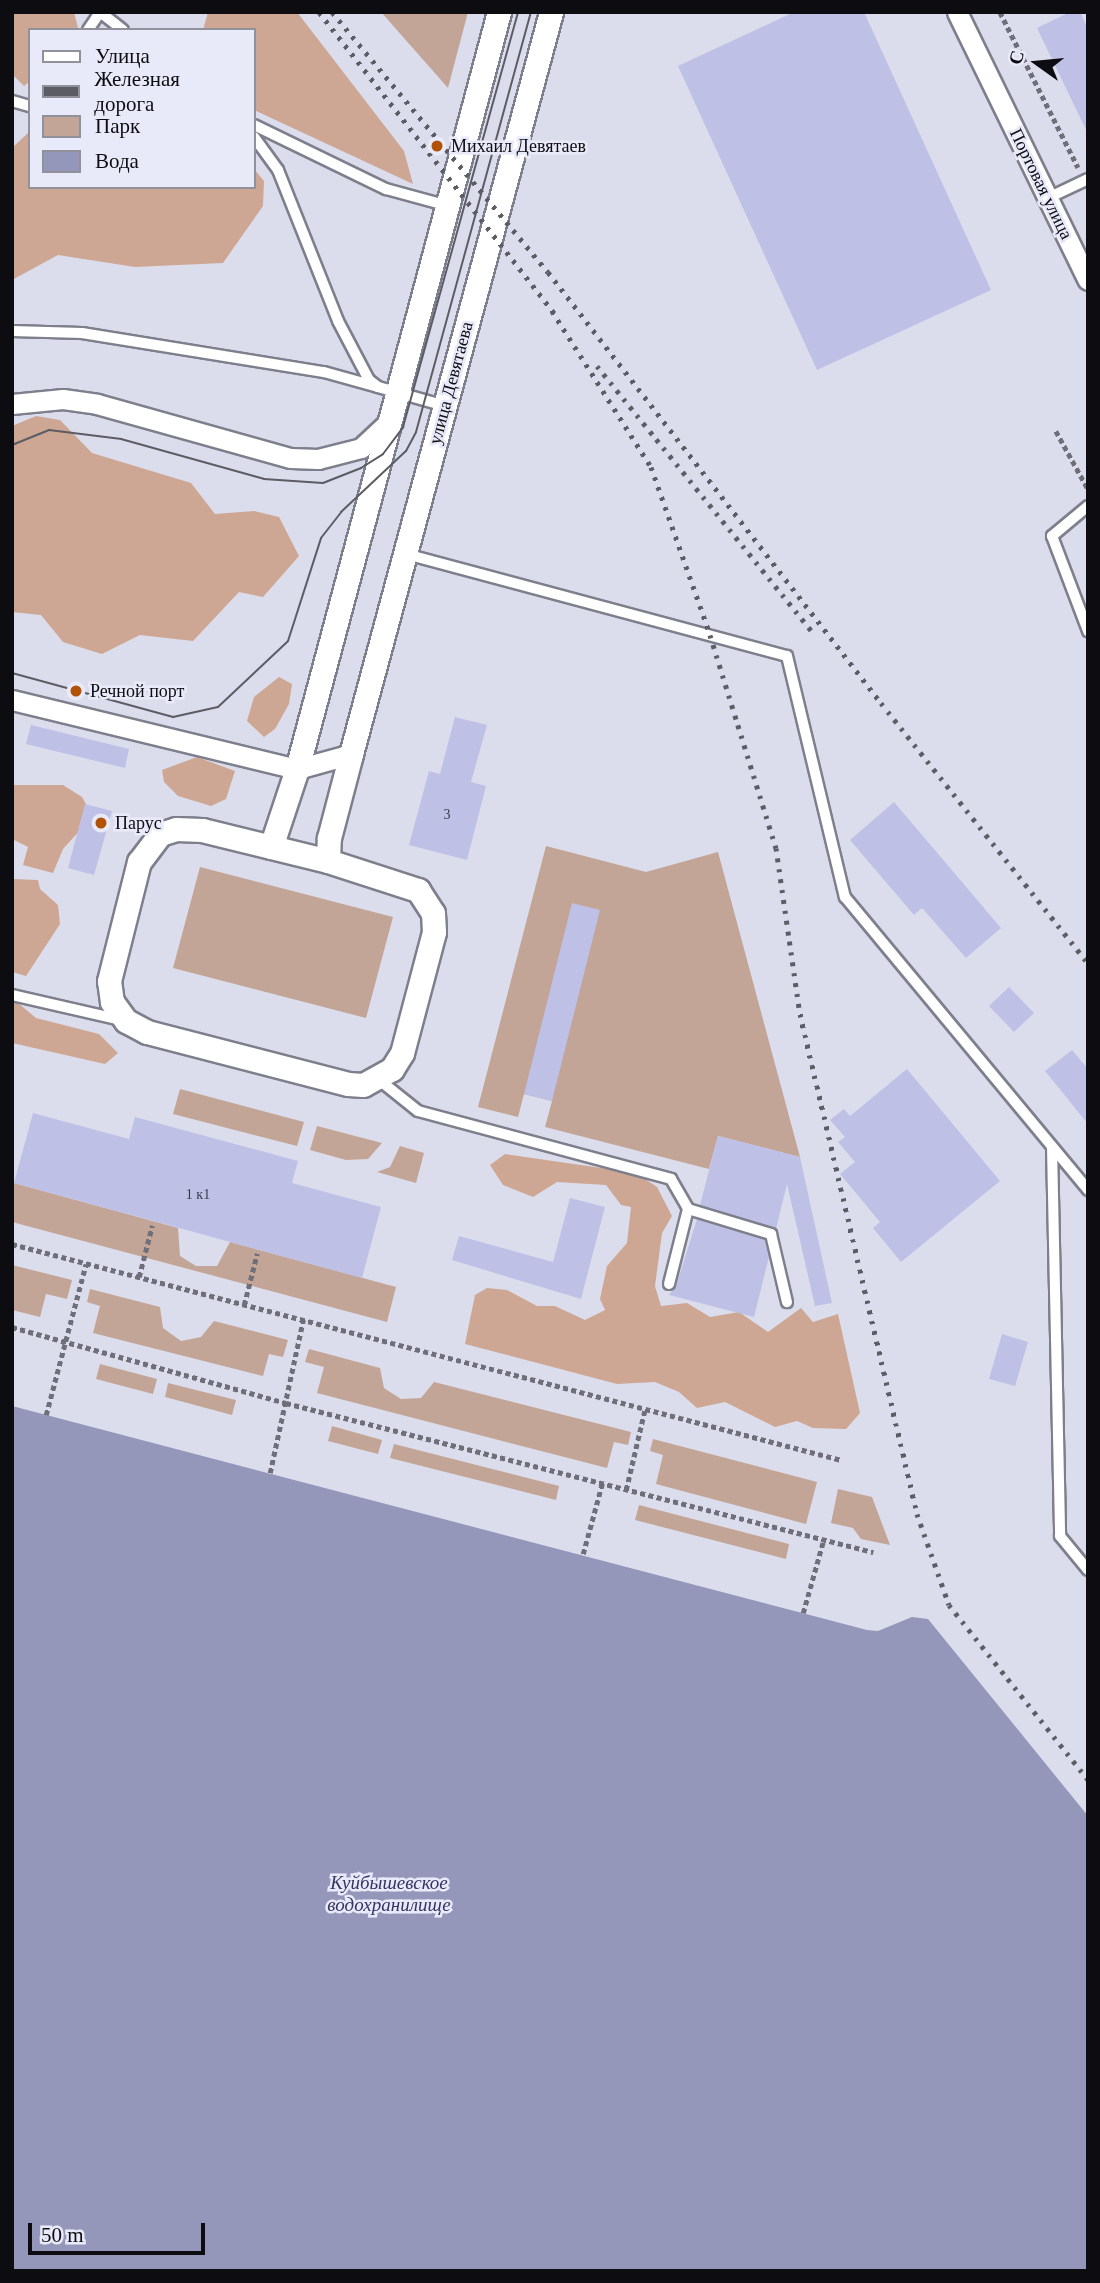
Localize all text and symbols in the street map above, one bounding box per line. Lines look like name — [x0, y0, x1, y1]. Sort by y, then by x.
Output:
legend — [28, 28, 256, 189]
north arrow — [1002, 28, 1072, 98]
text: Улица — [95, 44, 150, 68]
text: С — [1004, 48, 1028, 67]
text: Железная дорога — [94, 67, 180, 116]
text: Парк — [95, 114, 140, 138]
street label: Портовая улица — [1005, 125, 1077, 243]
place label: Михаил Девятаев — [451, 135, 586, 157]
marker: Михаил Девятаев — [429, 138, 445, 154]
text: Вода — [95, 149, 139, 173]
street label: улица Девятаева — [424, 319, 478, 447]
place label: Речной порт — [90, 680, 184, 702]
marker: Речной порт — [68, 683, 84, 699]
house number: 3 — [444, 807, 450, 823]
place label: Парус — [115, 812, 162, 834]
marker: Парус — [93, 815, 109, 831]
house number: 1 к1 — [186, 1187, 210, 1203]
water label: Куйбышевское водохранилище — [327, 1872, 451, 1916]
scale bar — [32, 2210, 208, 2254]
text: 50 m — [41, 2223, 84, 2247]

